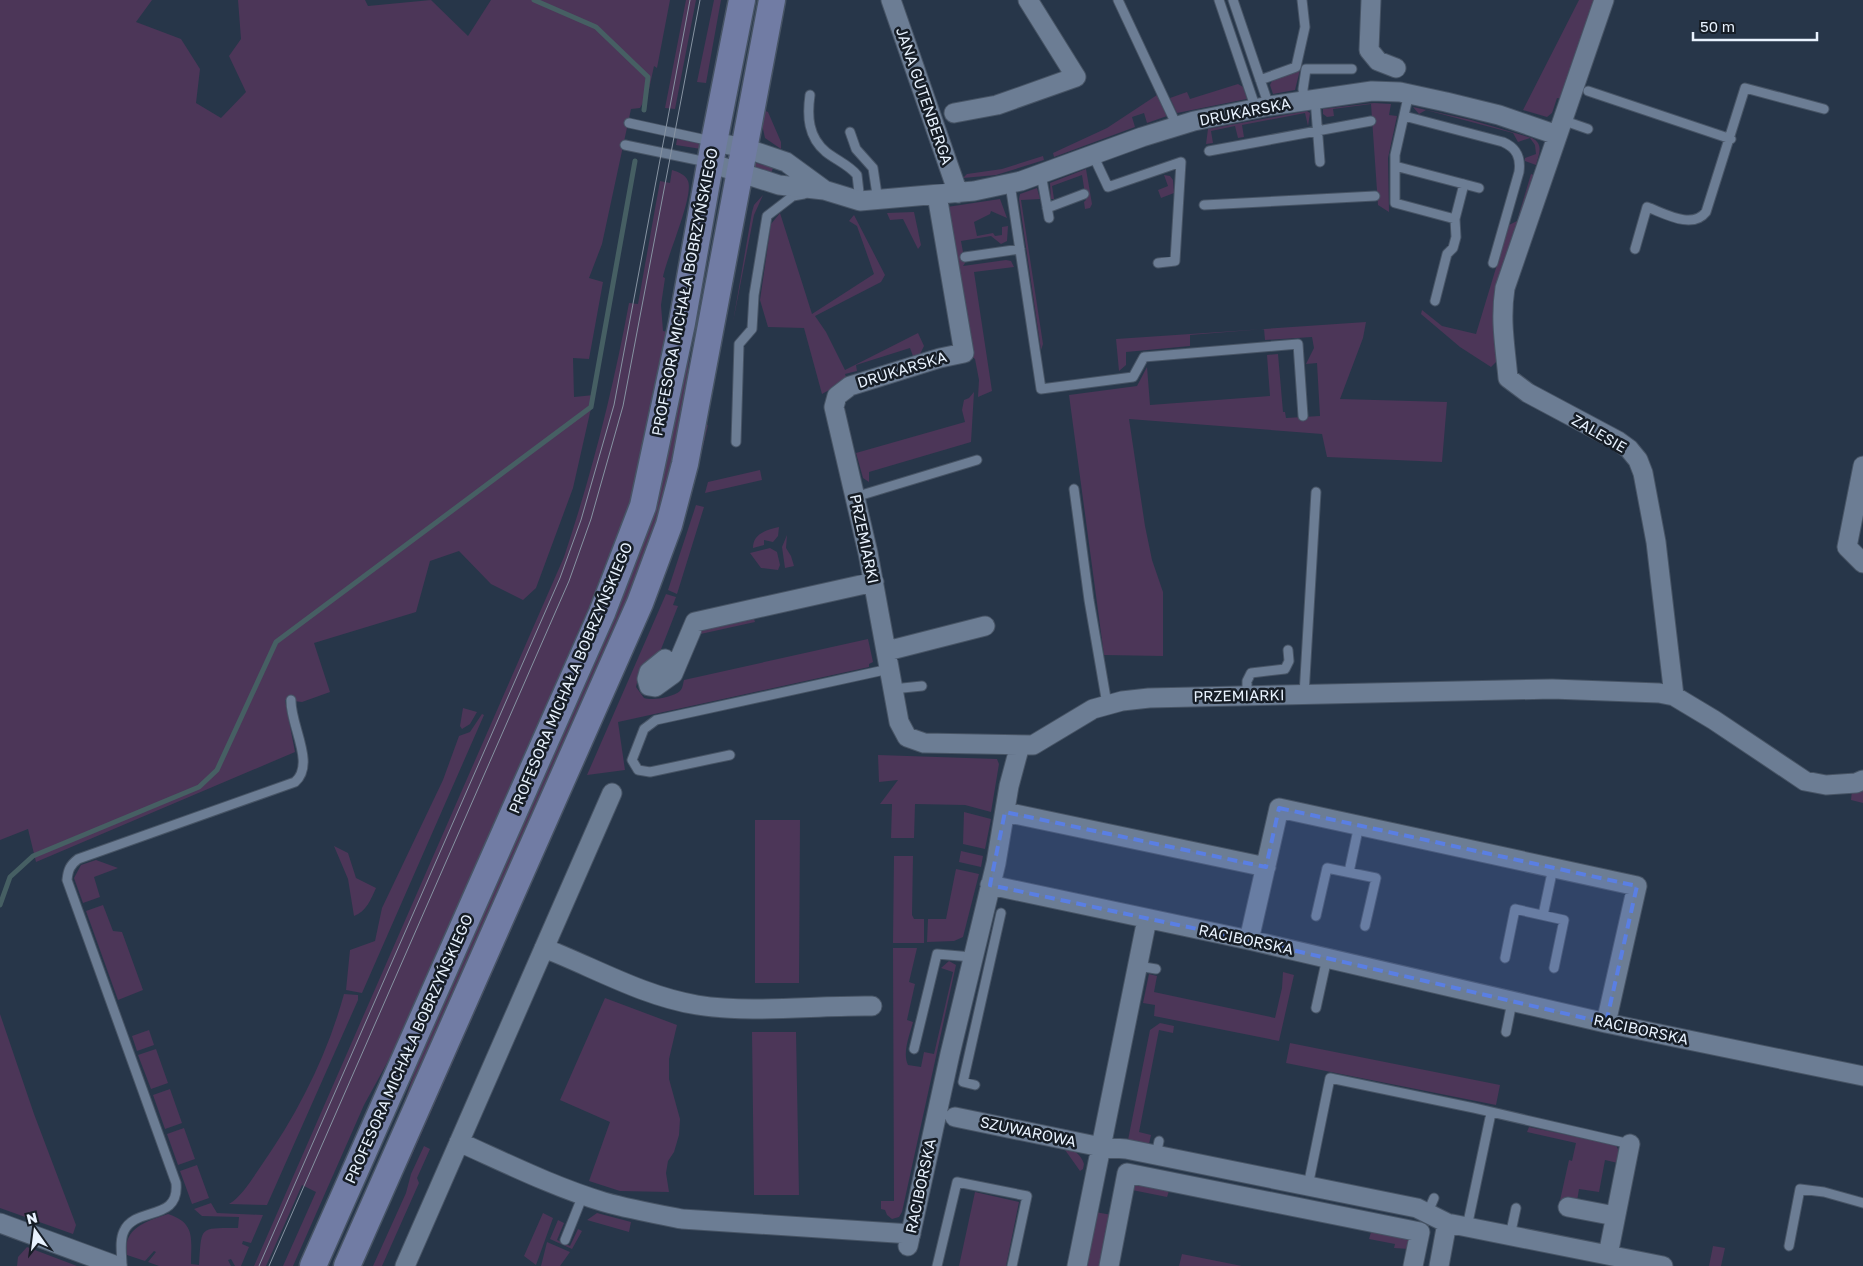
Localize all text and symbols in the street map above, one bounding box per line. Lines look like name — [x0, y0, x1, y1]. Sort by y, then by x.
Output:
scale bar — [1693, 10, 1817, 42]
text: 50 m — [1700, 17, 1735, 35]
street label: JANA GUTENBERGA — [893, 25, 957, 167]
street label: DRUKARSKA — [1198, 93, 1292, 129]
street label: PROFESORA MICHAŁA BOBRZYŃSKIEGO — [647, 146, 721, 437]
street label: DRUKARSKA — [855, 347, 949, 391]
street label: ZALESIE — [1569, 410, 1630, 456]
street label: PRZEMIARKI — [847, 492, 883, 585]
street label: PROFESORA MICHAŁA BOBRZYŃSKIEGO — [505, 539, 636, 816]
street label: PRZEMIARKI — [1193, 685, 1285, 705]
street label: PROFESORA MICHAŁA BOBRZYŃSKIEGO — [340, 911, 476, 1186]
street label: RACIBORSKA — [1197, 920, 1295, 958]
street label: RACIBORSKA — [1592, 1010, 1690, 1048]
street label: SZUWAROWA — [979, 1112, 1078, 1150]
street label: RACIBORSKA — [901, 1137, 939, 1235]
north arrow — [10, 1206, 60, 1256]
text: N — [25, 1208, 39, 1227]

